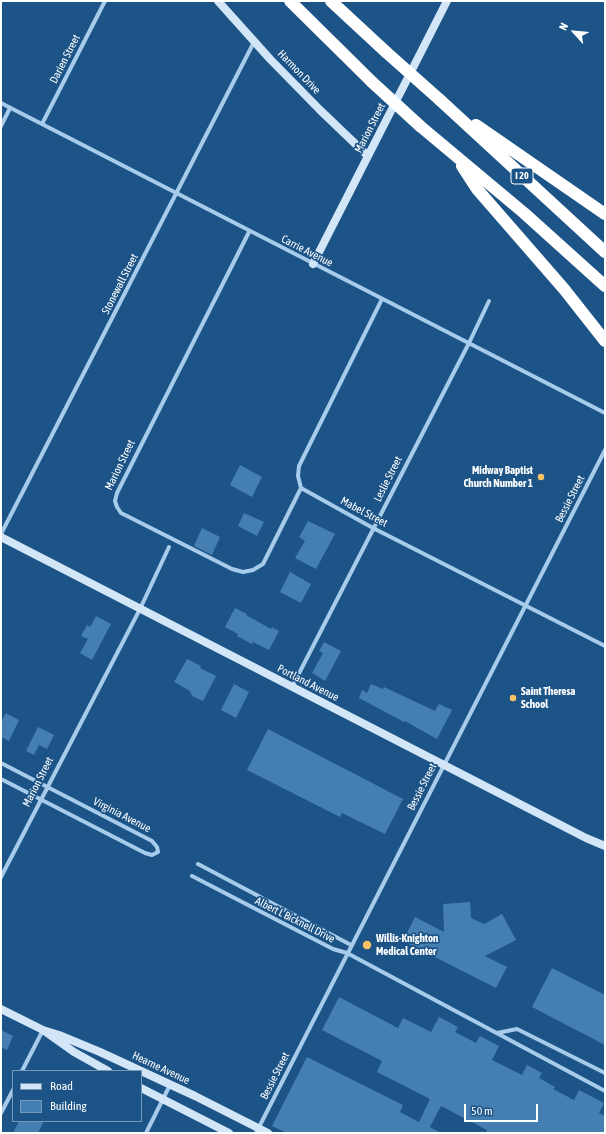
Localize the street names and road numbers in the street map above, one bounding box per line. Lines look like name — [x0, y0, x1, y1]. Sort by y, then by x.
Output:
street label: Darien Street — [47, 32, 83, 86]
street label: Harmon Drive — [275, 47, 323, 97]
street label: Marion Street — [352, 101, 388, 155]
road number: I 20 — [511, 168, 533, 184]
street label: Carrie Avenue — [279, 232, 335, 270]
street label: Stonewall Street — [99, 252, 141, 316]
street label: Marion Street — [102, 438, 138, 492]
street label: Leslie Street — [371, 454, 405, 504]
street label: Bessie Street — [553, 473, 587, 525]
street label: Mabel Street — [338, 494, 390, 530]
street label: Portland Avenue — [275, 662, 341, 704]
street label: Marion Street — [20, 755, 56, 809]
street label: Bessie Street — [405, 761, 439, 813]
street label: Virginia Avenue — [91, 795, 153, 835]
street label: Albert L Bicknell Drive — [253, 894, 337, 946]
street label: Hearne Avenue — [130, 1049, 192, 1087]
street label: Bessie Street — [258, 1050, 292, 1102]

